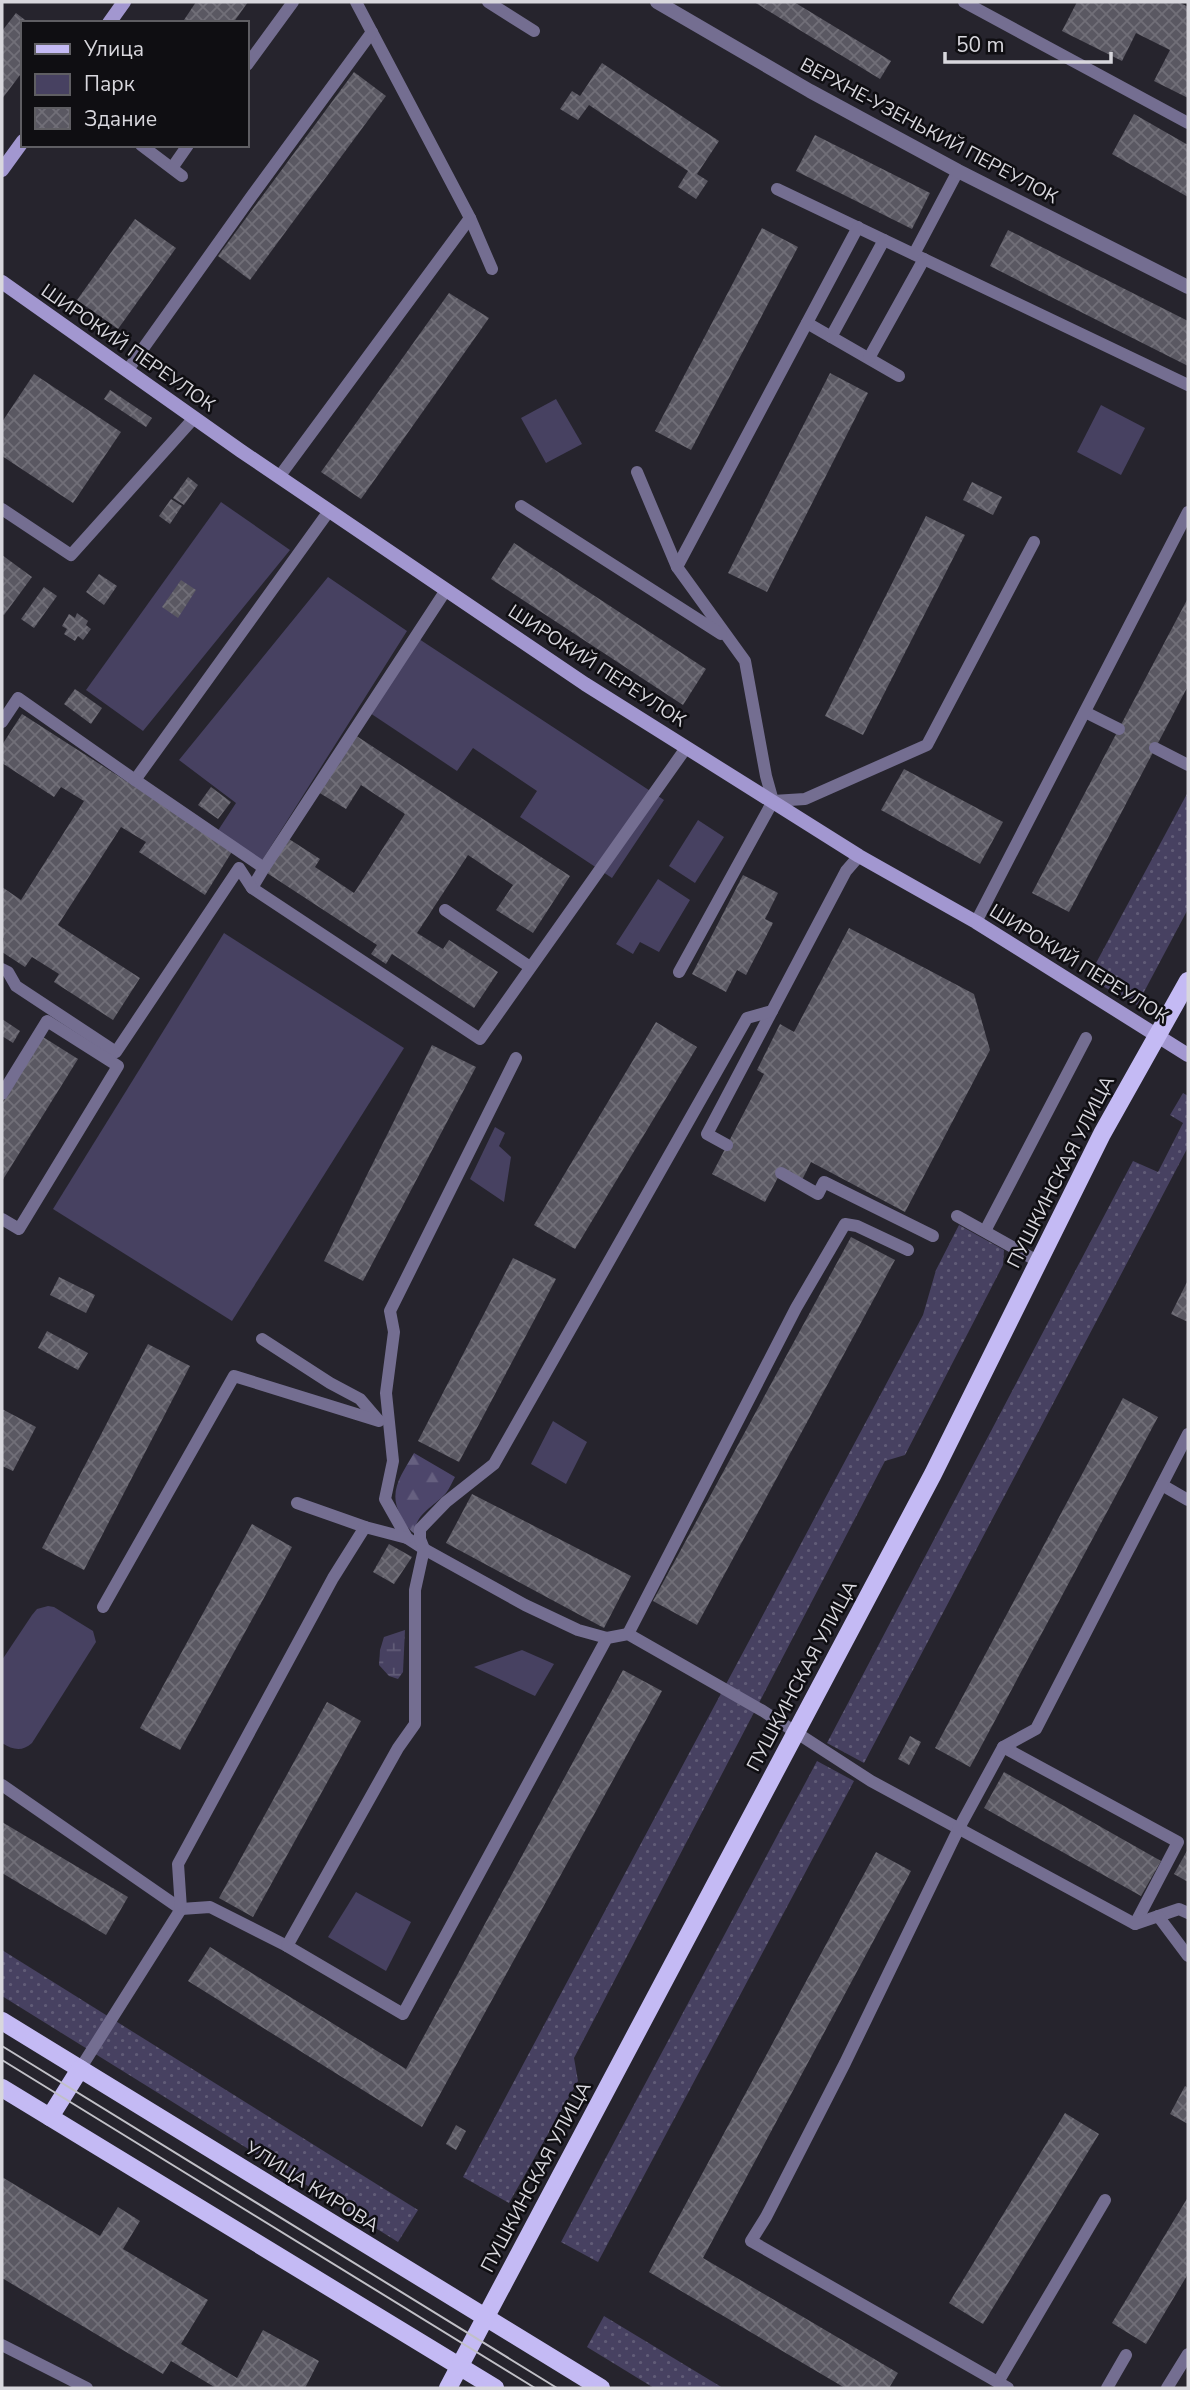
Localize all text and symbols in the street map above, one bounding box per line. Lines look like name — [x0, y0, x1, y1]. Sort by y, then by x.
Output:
legend — [21, 21, 248, 147]
scale bar — [945, 21, 1111, 65]
text: 50 m — [956, 31, 1005, 59]
text: Улица — [83, 35, 144, 63]
street label: ВЕРХНЕ-УЗЕНЬКИЙ ПЕРЕУЛОК — [795, 52, 1063, 210]
text: Парк — [84, 70, 136, 98]
text: Здание — [84, 105, 157, 133]
street label: ШИРОКИЙ ПЕРЕУЛОК — [36, 278, 220, 418]
street label: ШИРОКИЙ ПЕРЕУЛОК — [503, 599, 691, 733]
street label: ШИРОКИЙ ПЕРЕУЛОК — [984, 898, 1174, 1030]
street label: ПУШКИНСКАЯ УЛИЦА — [1001, 1071, 1121, 1273]
street label: ПУШКИНСКАЯ УЛИЦА — [741, 1576, 863, 1776]
street label: ПУШКИНСКАЯ УЛИЦА — [475, 2077, 597, 2277]
street label: УЛИЦА КИРОВА — [239, 2135, 384, 2239]

